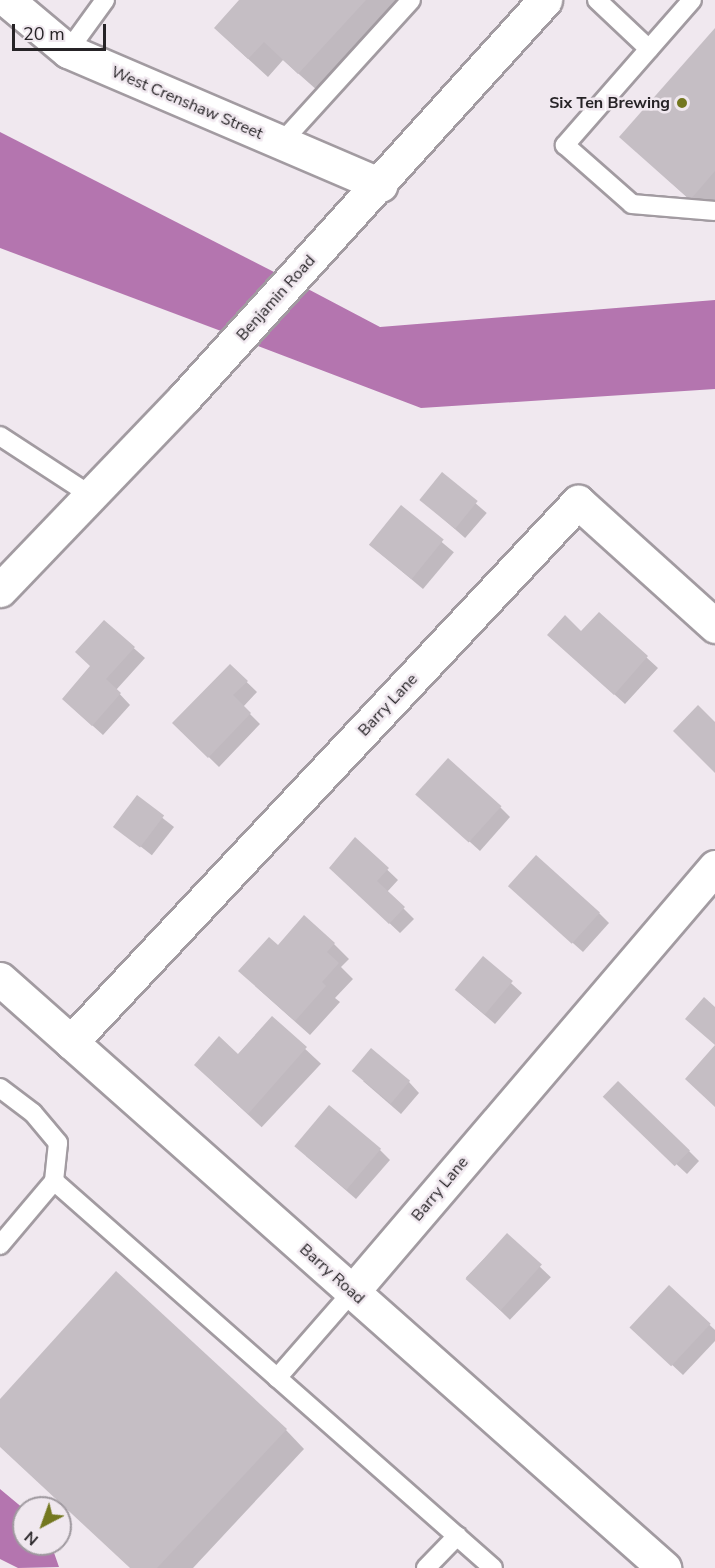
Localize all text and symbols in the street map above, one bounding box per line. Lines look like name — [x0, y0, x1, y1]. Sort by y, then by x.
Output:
scale bar — [15, 12, 110, 50]
text: 20 m — [23, 22, 65, 46]
street label: West Crenshaw Street — [108, 62, 266, 144]
place label: Six Ten Brewing — [549, 93, 670, 113]
marker: Six Ten Brewing — [675, 96, 689, 110]
street label: Benjamin Road — [233, 251, 319, 345]
street label: Barry Lane — [354, 670, 422, 740]
street label: Barry Lane — [407, 1153, 473, 1225]
street label: Barry Road — [296, 1240, 368, 1308]
north arrow — [12, 1496, 72, 1556]
text: N — [20, 1526, 43, 1550]

